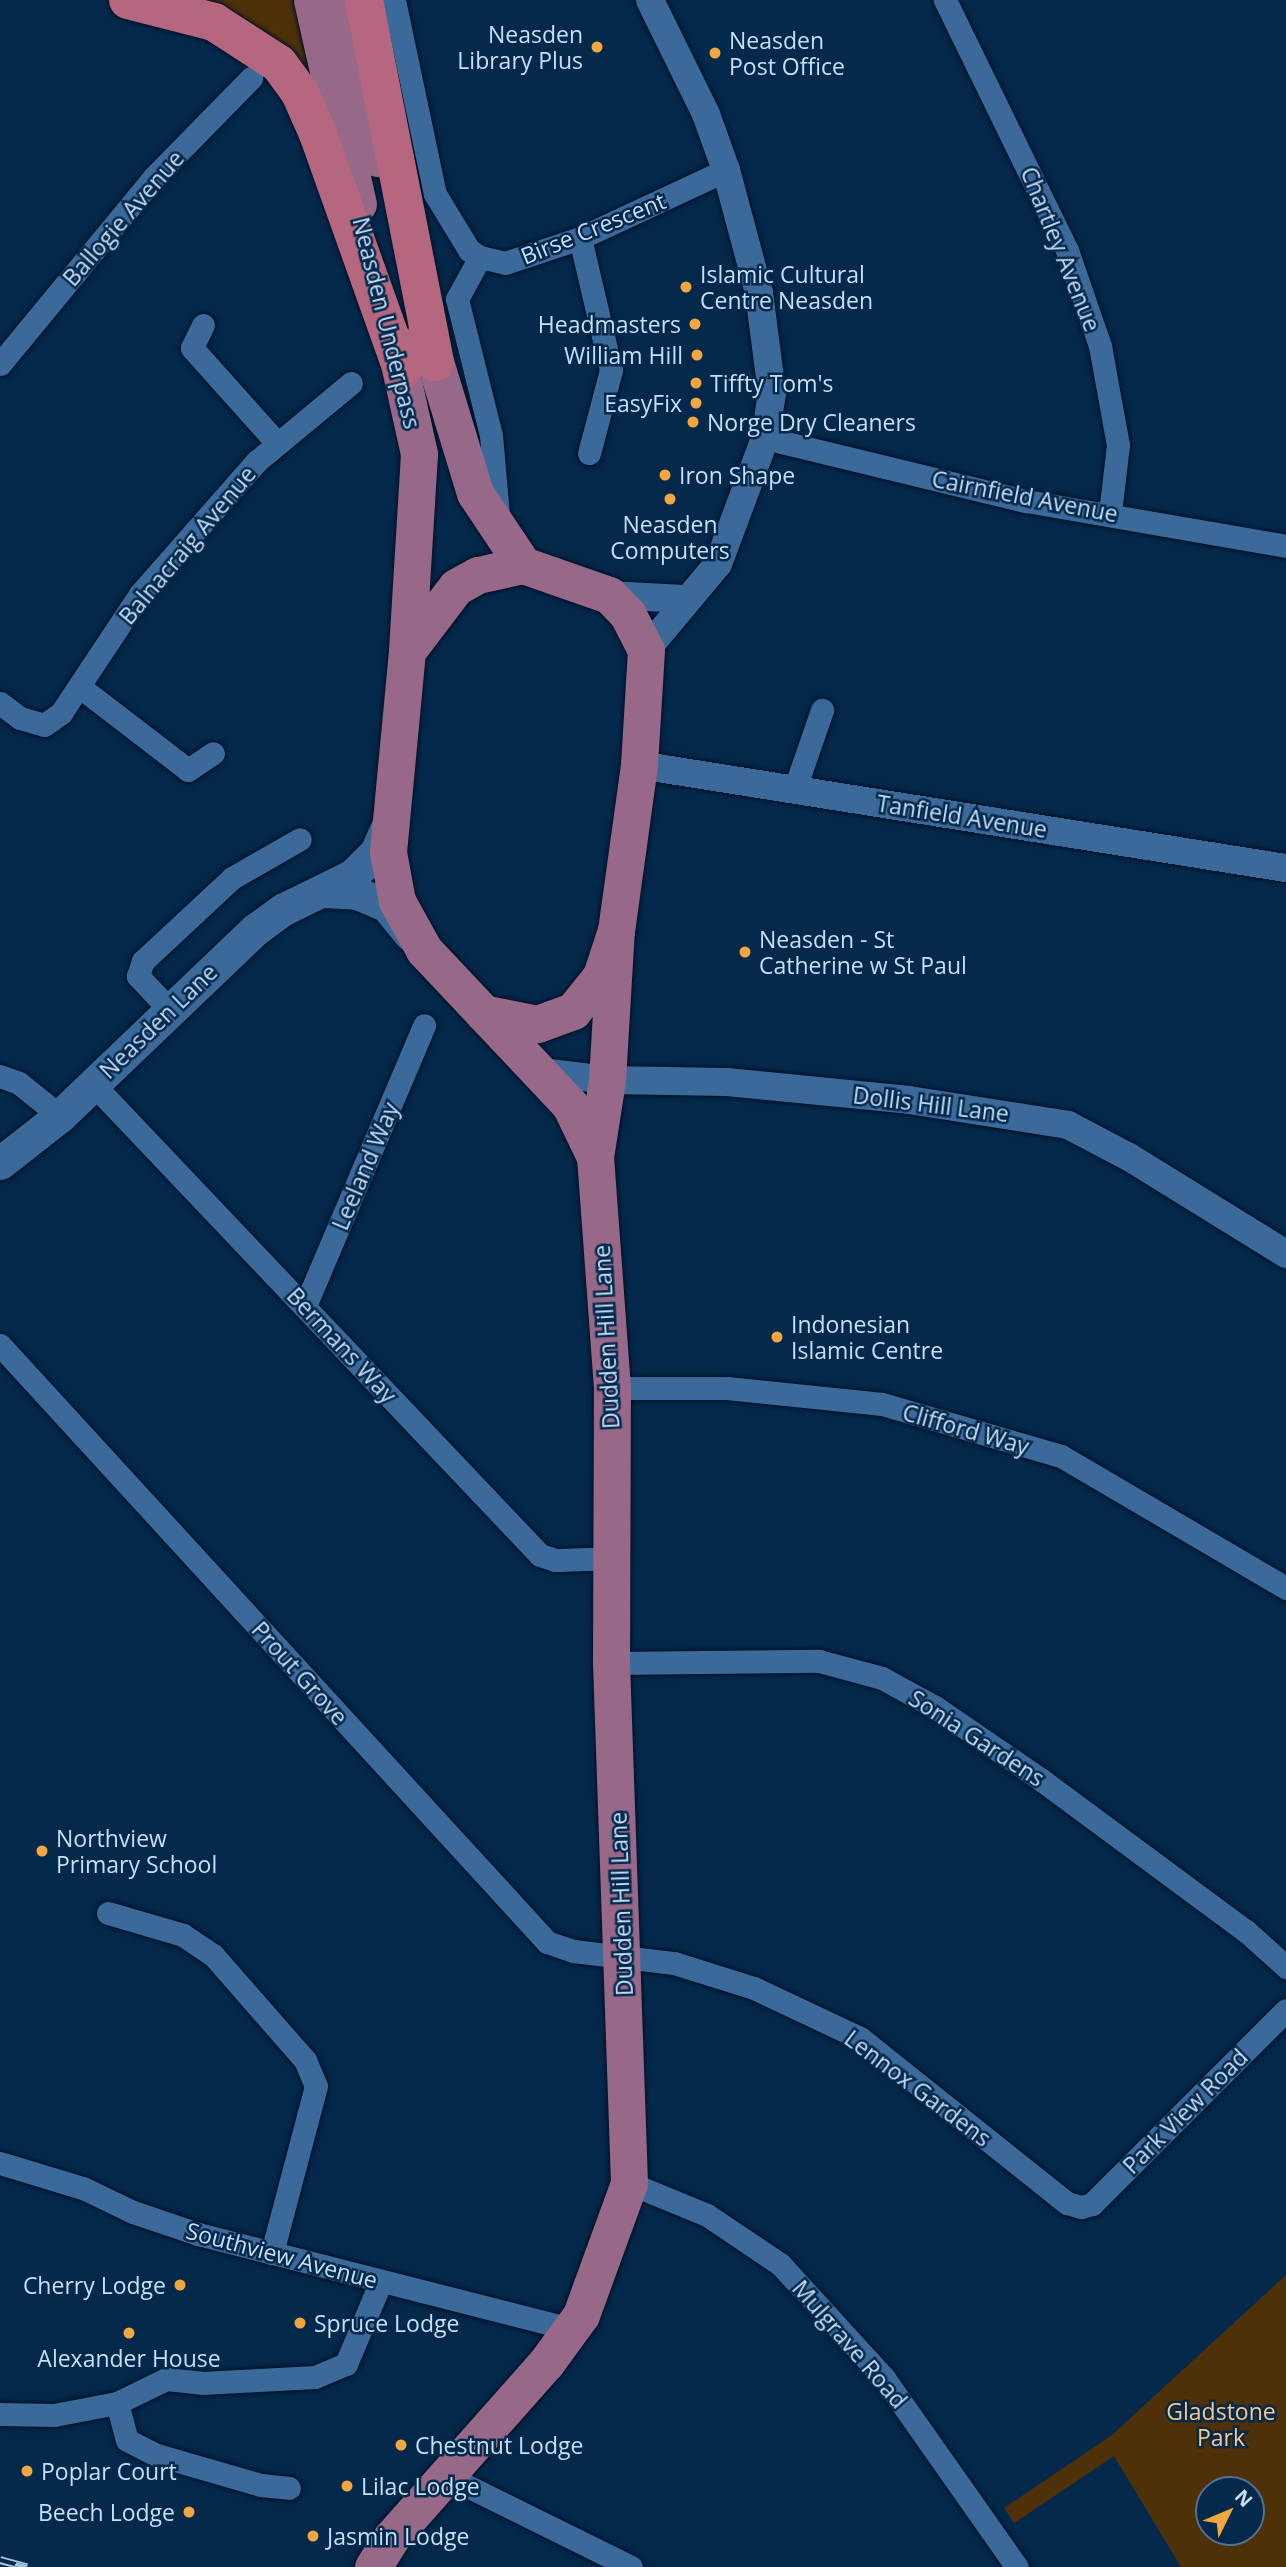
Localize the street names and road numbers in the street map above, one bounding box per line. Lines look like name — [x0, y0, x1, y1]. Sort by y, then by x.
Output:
street label: Ballogie Avenue — [57, 145, 189, 291]
street label: Chartley Avenue — [1015, 163, 1107, 335]
street label: Birse Crescent — [516, 186, 670, 270]
street label: Neasden Underpass — [347, 214, 427, 432]
street label: Balnacraig Avenue — [113, 460, 261, 630]
street label: Cairnfield Avenue — [930, 464, 1120, 528]
street label: Tanfield Avenue — [875, 789, 1049, 843]
street label: Neasden Lane — [93, 958, 223, 1084]
street label: Dollis Hill Lane — [851, 1081, 1011, 1127]
street label: Leeland Way — [326, 1098, 404, 1234]
street label: Dudden Hill Lane — [587, 1244, 625, 1430]
street label: Bermans Way — [281, 1282, 403, 1408]
street label: Clifford Way — [900, 1398, 1032, 1460]
street label: Prout Grove — [246, 1616, 354, 1730]
street label: Sonia Gardens — [904, 1684, 1050, 1792]
street label: Dudden Hill Lane — [604, 1812, 638, 1996]
street label: Lennox Gardens — [839, 2024, 997, 2152]
street label: Park View Road — [1117, 2043, 1253, 2179]
street label: Southview Avenue — [183, 2216, 381, 2294]
street label: Mulgrave Road — [787, 2274, 913, 2414]

